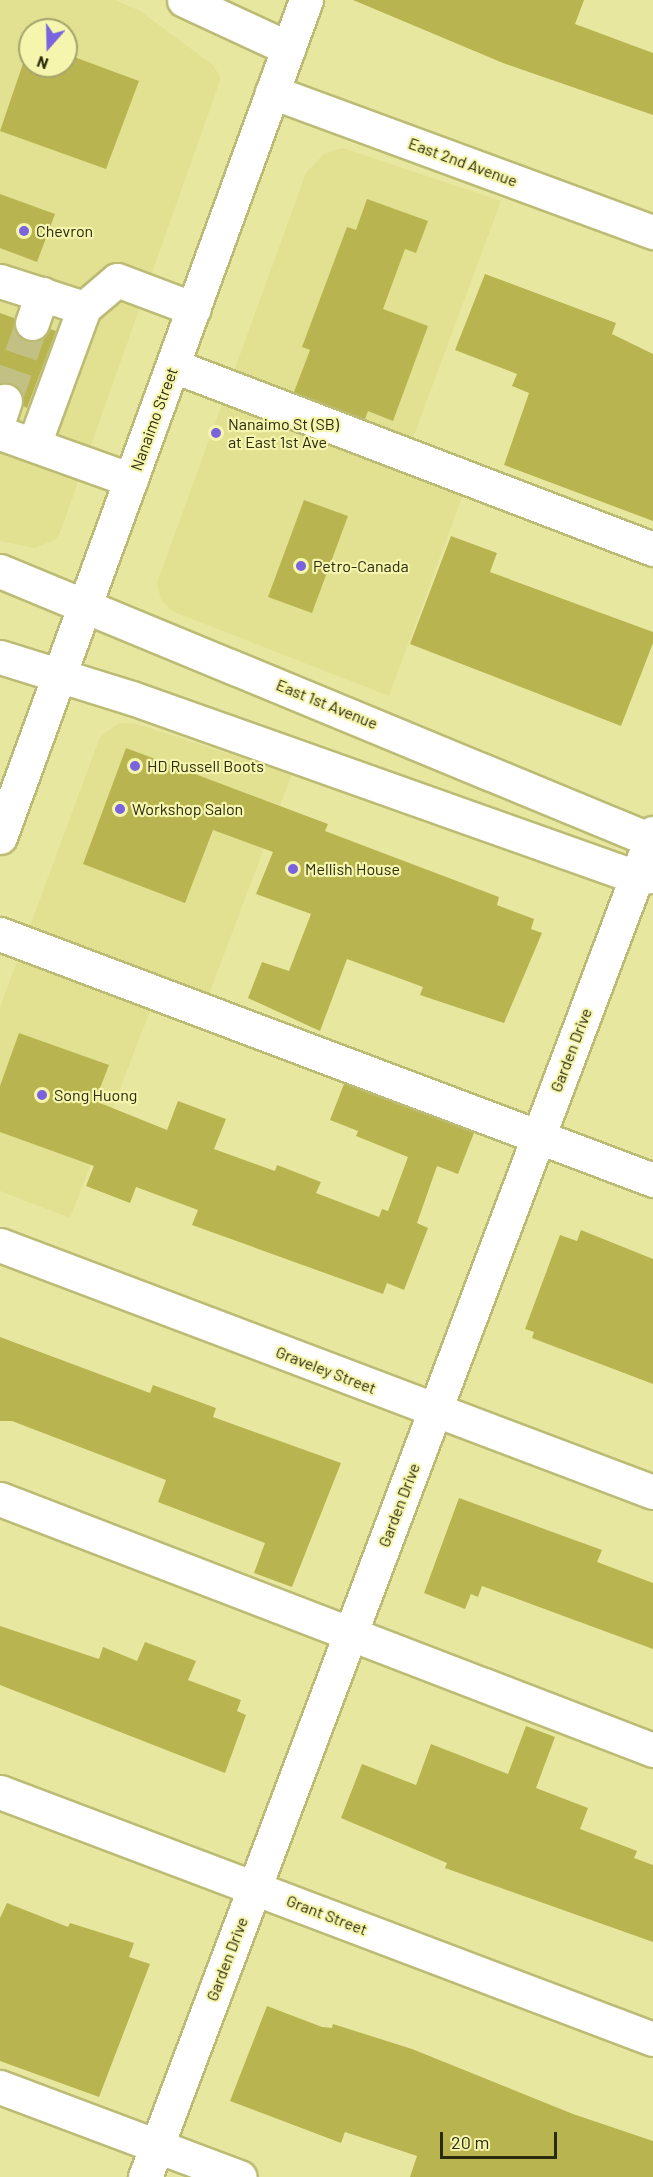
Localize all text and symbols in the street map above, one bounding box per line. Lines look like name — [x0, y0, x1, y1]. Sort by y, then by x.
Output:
north arrow — [18, 18, 78, 78]
text: N — [34, 53, 51, 74]
street label: East 2nd Avenue — [406, 133, 520, 191]
place label: Chevron — [36, 221, 93, 241]
marker: Chevron — [17, 224, 31, 238]
street label: Nanaimo Street — [126, 365, 182, 473]
place label: Nanaimo St (SB) at East 1st Ave — [228, 414, 339, 452]
marker: Nanaimo St (SB) at East 1st Ave — [209, 426, 223, 440]
place label: Petro-Canada — [313, 556, 409, 576]
marker: Petro-Canada — [294, 559, 308, 573]
street label: East 1st Avenue — [273, 675, 381, 733]
place label: HD Russell Boots — [147, 756, 264, 776]
marker: HD Russell Boots — [128, 759, 142, 773]
place label: Workshop Salon — [132, 799, 243, 819]
marker: Workshop Salon — [113, 802, 127, 816]
place label: Mellish House — [305, 859, 400, 879]
marker: Mellish House — [286, 862, 300, 876]
street label: Garden Drive — [546, 1005, 596, 1095]
place label: Song Huong — [54, 1085, 137, 1105]
marker: Song Huong — [35, 1088, 49, 1102]
street label: Graveley Street — [273, 1342, 379, 1398]
street label: Garden Drive — [374, 1460, 424, 1550]
street label: Grant Street — [284, 1891, 370, 1939]
street label: Garden Drive — [202, 1914, 252, 2004]
scale bar — [443, 2120, 560, 2158]
text: 20 m — [451, 2131, 489, 2153]

